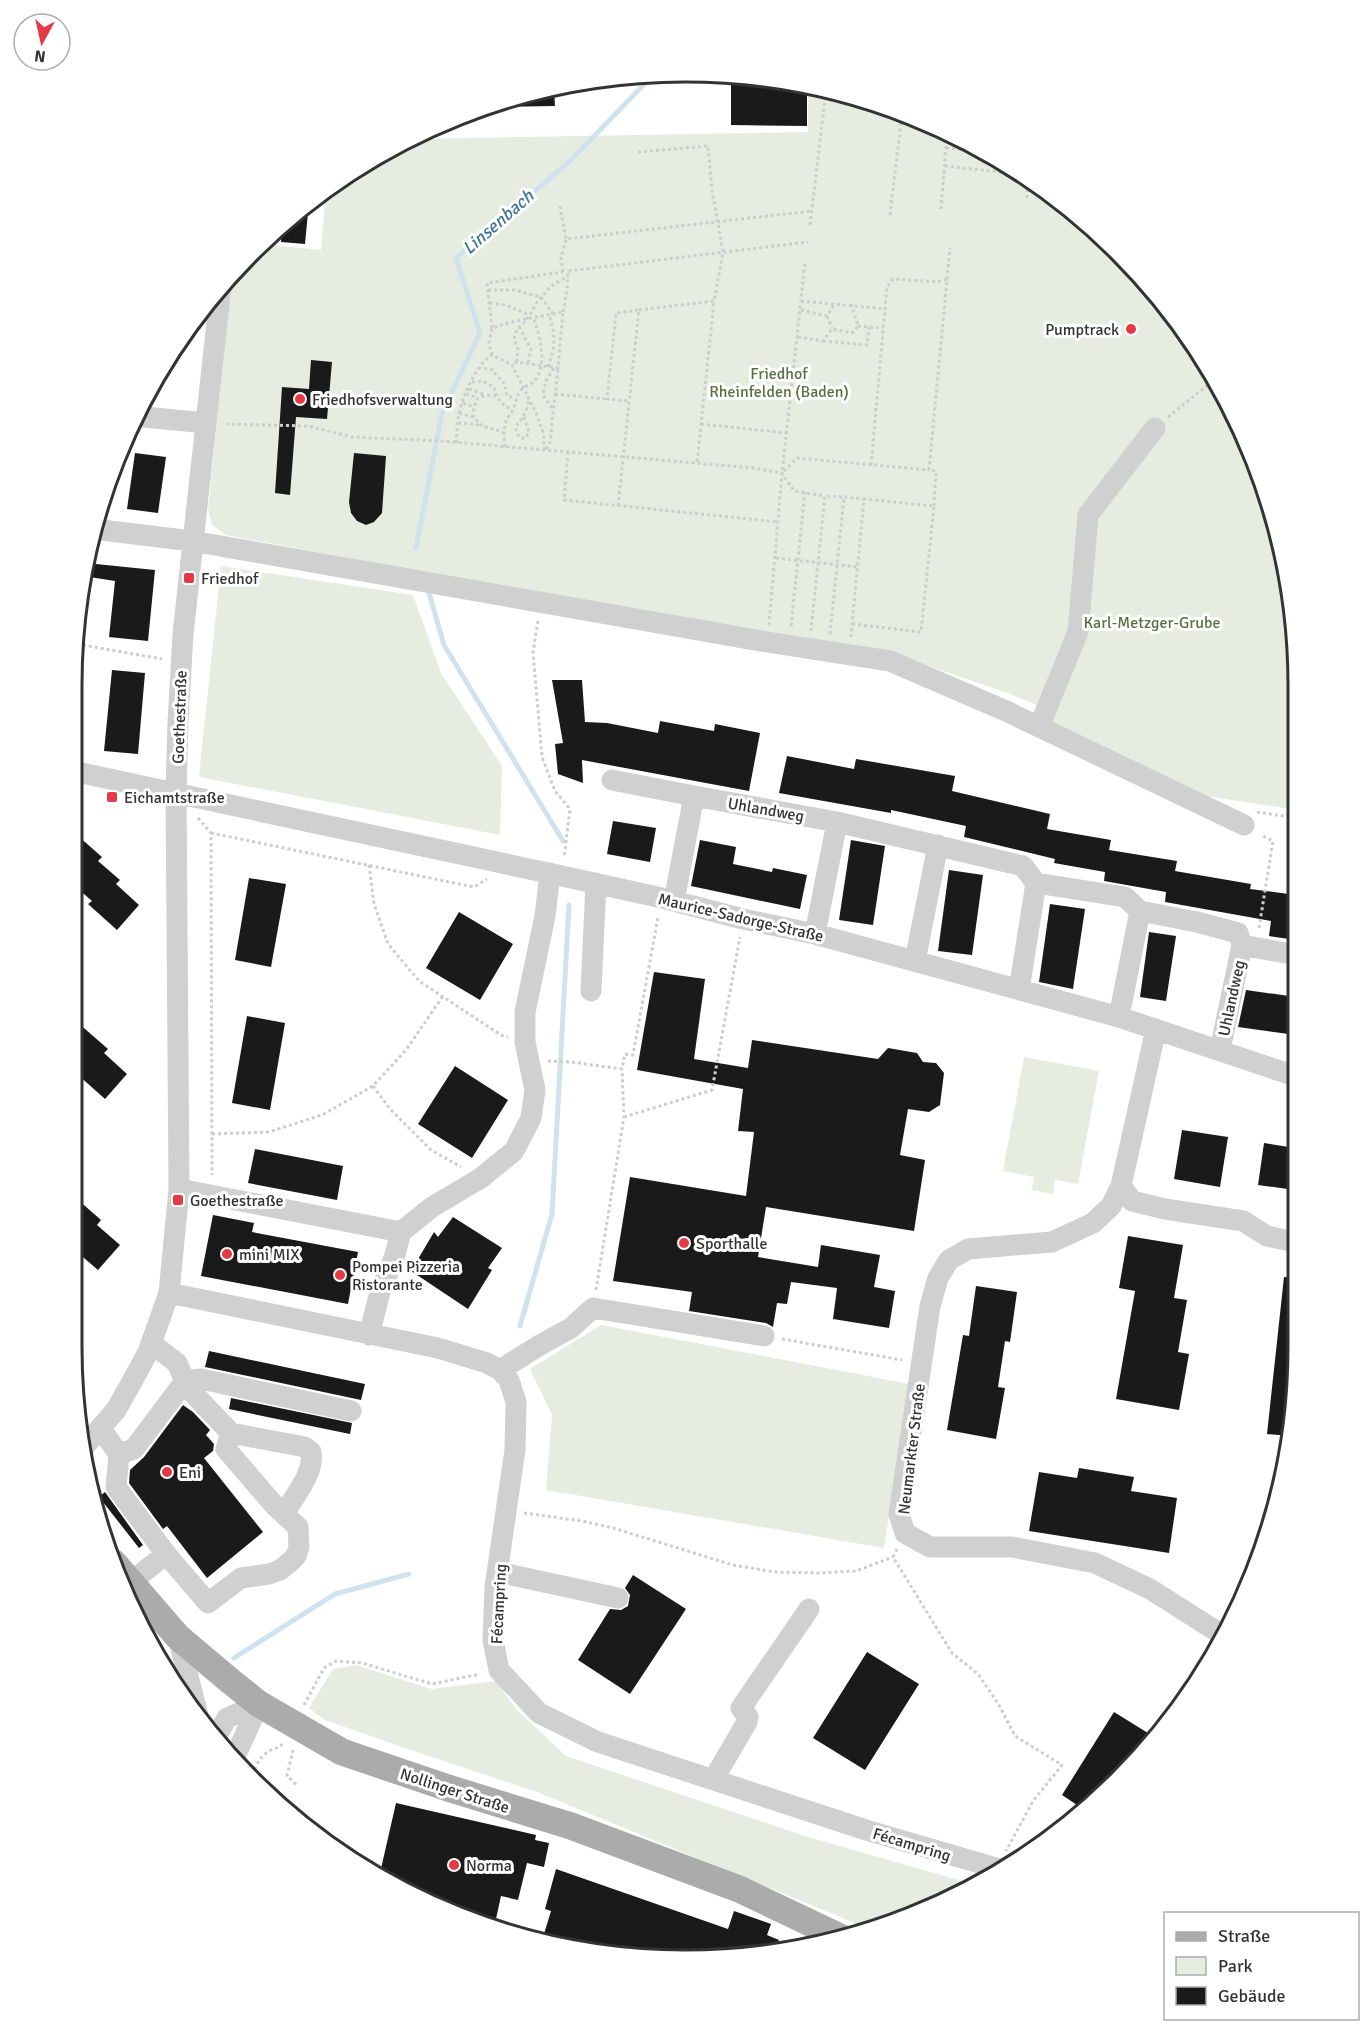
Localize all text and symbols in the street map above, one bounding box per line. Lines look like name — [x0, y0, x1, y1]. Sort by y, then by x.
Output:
north arrow — [12, 12, 72, 72]
text: N — [33, 45, 47, 67]
water label: Linsenbach — [458, 184, 539, 259]
place label: Pumptrack — [1045, 320, 1119, 340]
marker: Pumptrack — [1124, 322, 1138, 336]
park label: Friedhof Rheinfelden (Baden) — [709, 364, 849, 402]
place label: Friedhofsverwaltung — [312, 390, 453, 410]
marker: Friedhofsverwaltung — [293, 392, 307, 406]
place label: Friedhof — [201, 569, 259, 589]
marker: Friedhof — [182, 571, 196, 585]
park label: Karl-Metzger-Grube — [1084, 613, 1220, 633]
street label: Goethestraße — [168, 670, 192, 764]
place label: Eichamtstraße — [124, 788, 225, 808]
marker: Eichamtstraße — [105, 790, 119, 804]
street label: Uhlandweg — [726, 793, 806, 827]
street label: Maurice-Sadorge-Straße — [656, 889, 826, 947]
street label: Uhlandweg — [1214, 958, 1250, 1038]
place label: Goethestraße — [190, 1191, 283, 1211]
marker: Goethestraße — [171, 1193, 185, 1207]
place label: Sporthalle — [696, 1234, 767, 1254]
marker: Sporthalle — [677, 1236, 691, 1250]
place label: mini MIX — [239, 1245, 300, 1265]
marker: mini MIX — [220, 1247, 234, 1261]
place label: Pompei Pizzeria Ristorante — [352, 1257, 460, 1295]
marker: Pompei Pizzeria Ristorante — [333, 1268, 347, 1282]
street label: Neumarkter Straße — [894, 1383, 930, 1516]
place label: Eni — [179, 1463, 201, 1483]
marker: Eni — [160, 1465, 174, 1479]
street label: Fécampring — [487, 1563, 511, 1645]
street label: Nollinger Straße — [398, 1764, 512, 1818]
street label: Fécampring — [870, 1824, 953, 1866]
place label: Norma — [466, 1856, 512, 1876]
marker: Norma — [447, 1858, 461, 1872]
legend — [1164, 1912, 1359, 2020]
text: Straße — [1218, 1925, 1270, 1947]
text: Park — [1218, 1955, 1253, 1977]
text: Gebäude — [1218, 1985, 1286, 2007]

